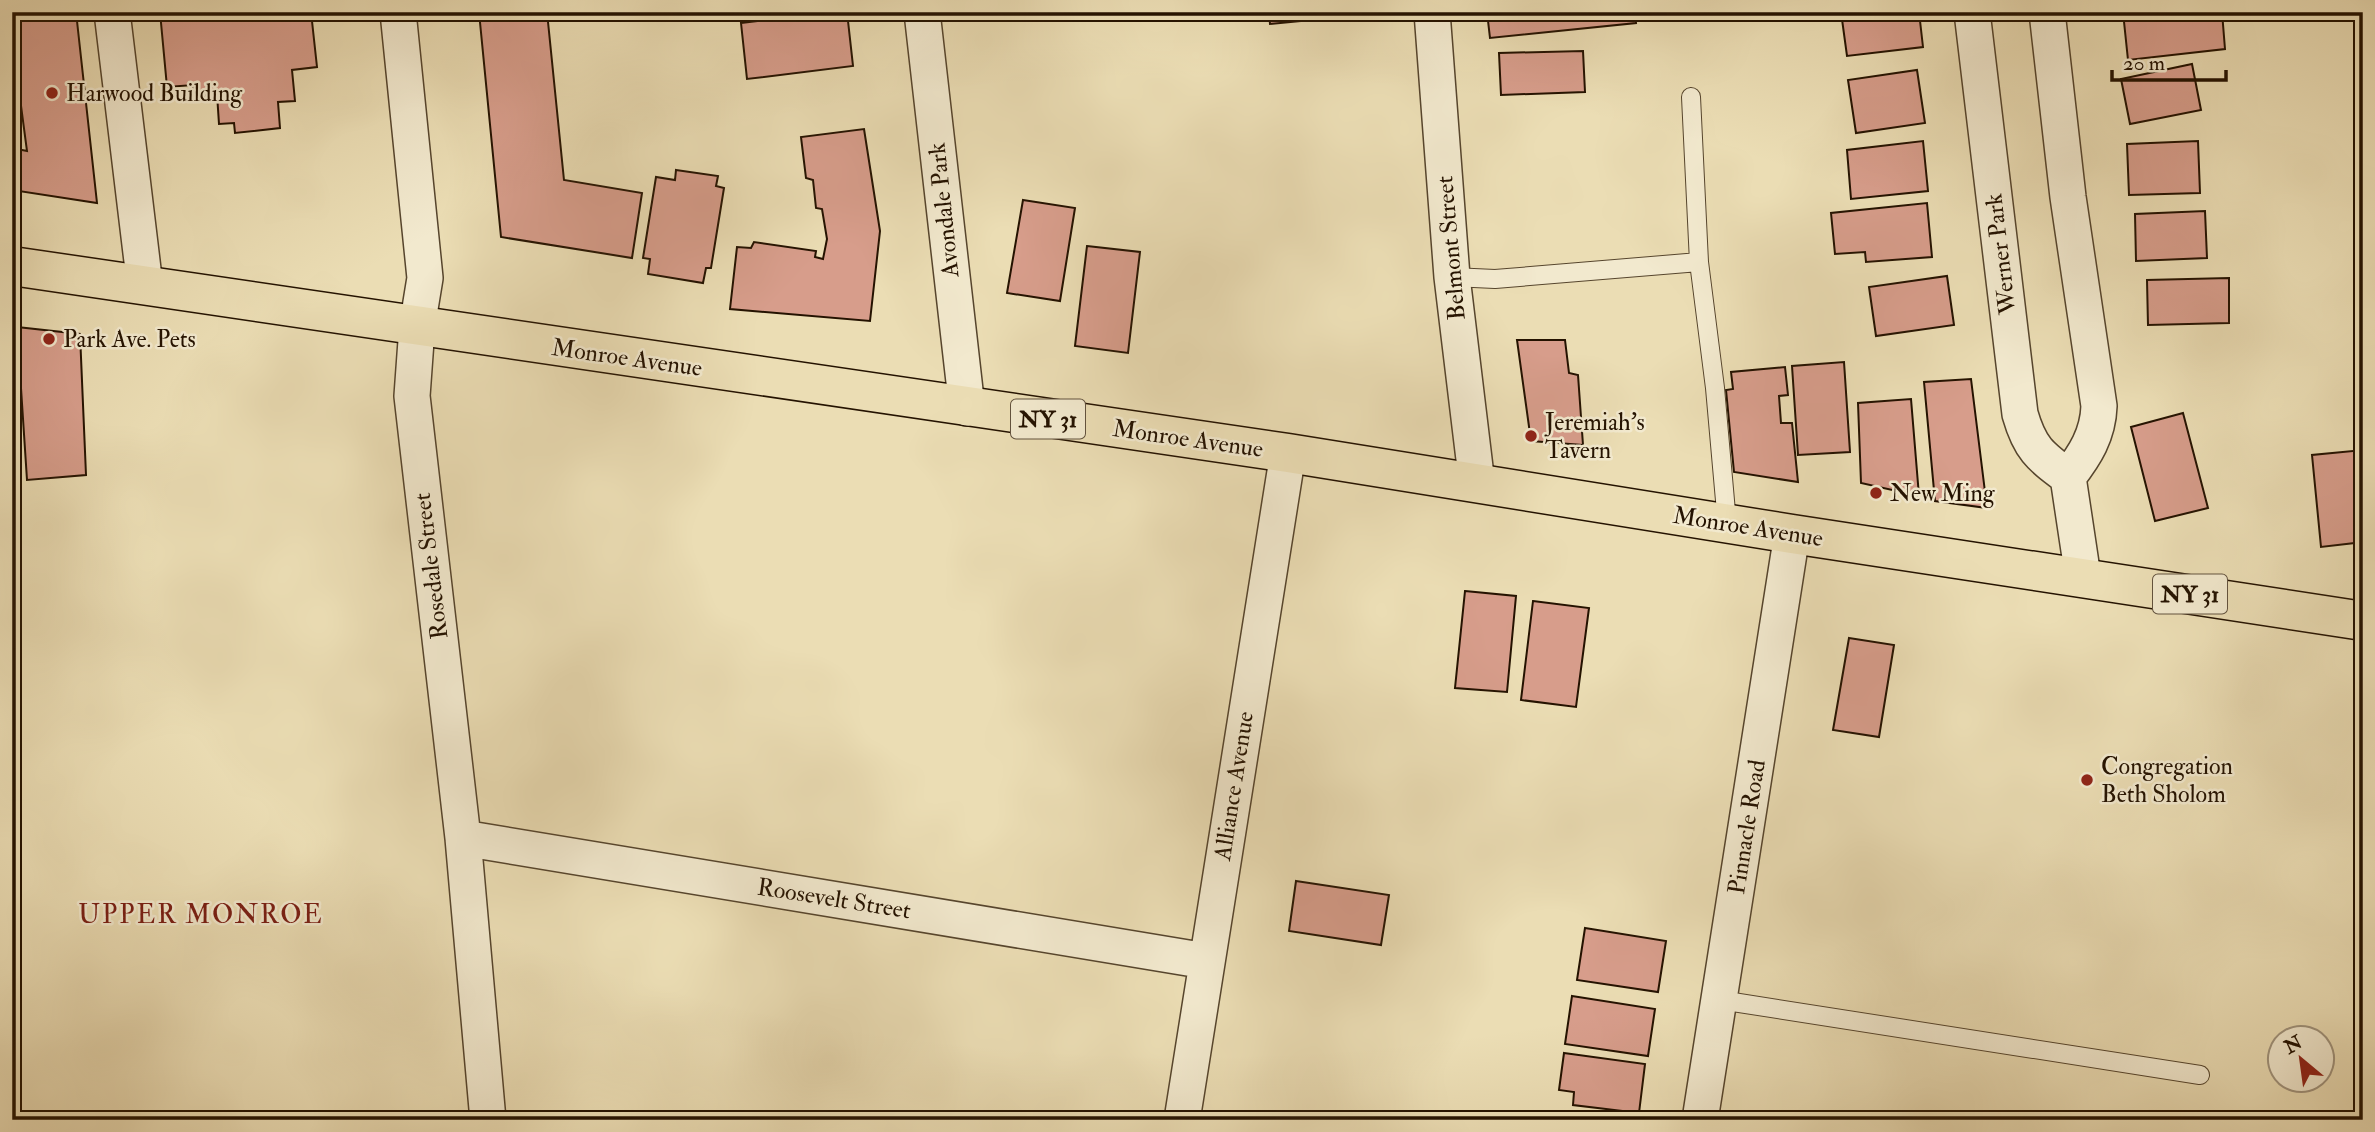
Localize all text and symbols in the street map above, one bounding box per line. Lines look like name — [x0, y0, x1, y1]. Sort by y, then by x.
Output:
scale bar — [2112, 38, 2226, 82]
text: 20 m — [2123, 50, 2165, 77]
place label: Harwood Building — [66, 78, 243, 109]
marker: Harwood Building — [44, 85, 60, 101]
street label: Avondale Park — [921, 141, 967, 280]
street label: Belmont Street — [1429, 174, 1473, 322]
street label: Werner Park — [1978, 191, 2024, 317]
place label: Park Ave. Pets — [63, 324, 196, 355]
marker: Park Ave. Pets — [41, 331, 57, 347]
street label: Monroe Avenue — [550, 332, 704, 384]
road number: NY 31 — [1011, 400, 1085, 438]
place label: Jeremiah's Tavern — [1544, 407, 1645, 466]
street label: Monroe Avenue — [1111, 413, 1265, 465]
marker: Jeremiah's Tavern — [1523, 428, 1539, 444]
place label: New Ming — [1890, 478, 1996, 509]
marker: New Ming — [1868, 485, 1884, 501]
street label: Rosedale Street — [407, 491, 455, 641]
street label: Monroe Avenue — [1671, 500, 1825, 554]
road number: NY 31 — [2153, 574, 2227, 614]
street label: Alliance Avenue — [1207, 709, 1261, 864]
place label: Congregation Beth Sholom — [2101, 751, 2233, 810]
street label: Pinnacle Road — [1721, 757, 1773, 897]
marker: Congregation Beth Sholom — [2079, 772, 2095, 788]
street label: Roosevelt Street — [755, 872, 913, 926]
district label: UPPER MONROE — [78, 899, 324, 931]
north arrow — [2266, 1024, 2336, 1094]
text: N — [2279, 1030, 2307, 1060]

